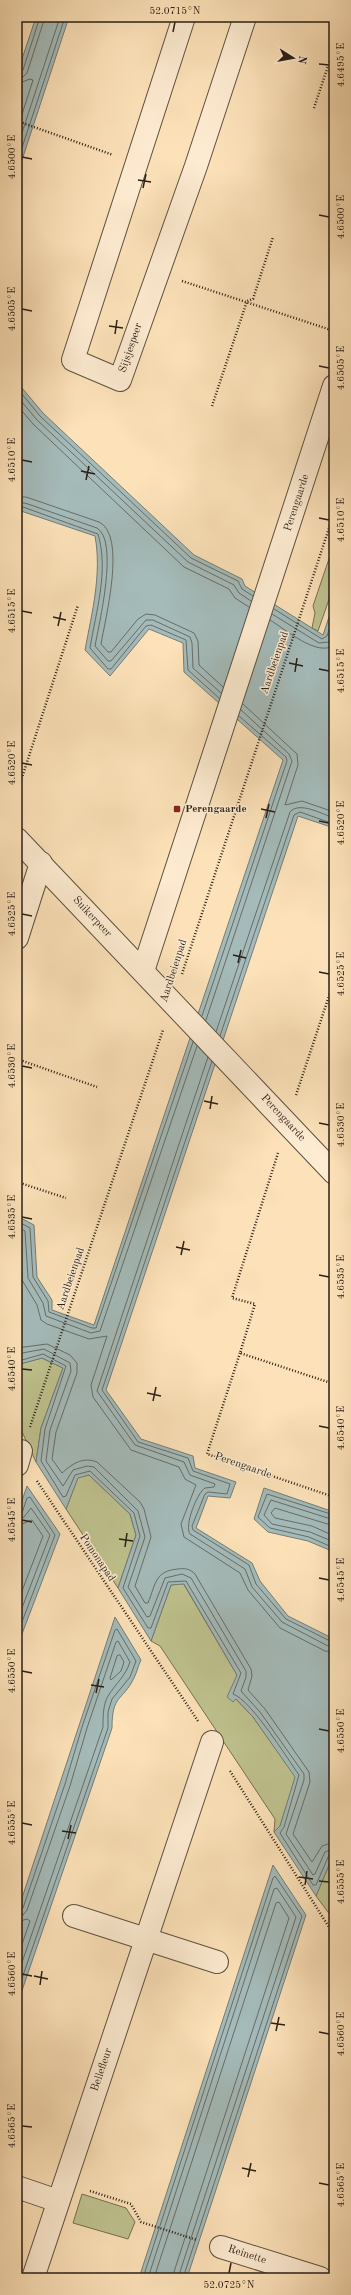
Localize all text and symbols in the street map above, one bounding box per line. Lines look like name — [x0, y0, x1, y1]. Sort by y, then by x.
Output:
text: 52.0715°N — [149, 6, 201, 16]
north arrow — [273, 38, 313, 78]
text: 4.6495°E — [336, 43, 346, 87]
text: N — [295, 54, 308, 65]
text: 4.6500°E — [7, 135, 17, 179]
text: 4.6500°E — [336, 195, 346, 239]
text: 4.6505°E — [7, 287, 17, 331]
street label: Sijsjespeer — [117, 321, 145, 374]
text: 4.6505°E — [336, 346, 346, 390]
text: 4.6510°E — [7, 438, 17, 482]
street label: Perengaarde — [283, 473, 311, 533]
text: 4.6510°E — [336, 498, 346, 542]
text: 4.6515°E — [7, 589, 17, 633]
street label: Aardbeienpad — [259, 630, 291, 696]
text: 4.6515°E — [336, 649, 346, 693]
text: 4.6520°E — [7, 741, 17, 785]
text: 4.6520°E — [336, 801, 346, 845]
marker: Perengaarde — [172, 804, 182, 814]
place label: Perengaarde — [185, 804, 247, 815]
text: 4.6525°E — [7, 892, 17, 936]
street label: Suikerpeer — [70, 894, 114, 940]
street label: Aardbeienpad — [159, 938, 189, 1004]
text: 4.6525°E — [336, 952, 346, 996]
text: 4.6530°E — [7, 1044, 17, 1088]
street label: Perengaarde — [259, 1092, 307, 1144]
text: 4.6530°E — [336, 1103, 346, 1147]
text: 4.6535°E — [7, 1195, 17, 1239]
street label: Aardbeienpad — [55, 1246, 87, 1312]
text: 4.6535°E — [336, 1255, 346, 1299]
text: 4.6540°E — [7, 1347, 17, 1391]
text: 4.6540°E — [336, 1406, 346, 1450]
street label: Perengaarde — [213, 1451, 273, 1481]
text: 4.6545°E — [7, 1498, 17, 1542]
street label: Pomonapad — [77, 1532, 117, 1584]
text: 4.6545°E — [336, 1558, 346, 1602]
text: 4.6550°E — [7, 1649, 17, 1693]
text: 4.6550°E — [336, 1709, 346, 1753]
text: 4.6555°E — [7, 1801, 17, 1845]
text: 4.6555°E — [336, 1860, 346, 1904]
text: 4.6560°E — [7, 1952, 17, 1996]
text: 4.6560°E — [336, 2012, 346, 2056]
street label: Bellefleur — [89, 2047, 115, 2093]
text: 4.6565°E — [7, 2104, 17, 2148]
text: 4.6565°E — [336, 2163, 346, 2207]
street label: Reinette — [226, 2244, 268, 2266]
text: 52.0725°N — [203, 2280, 255, 2290]

